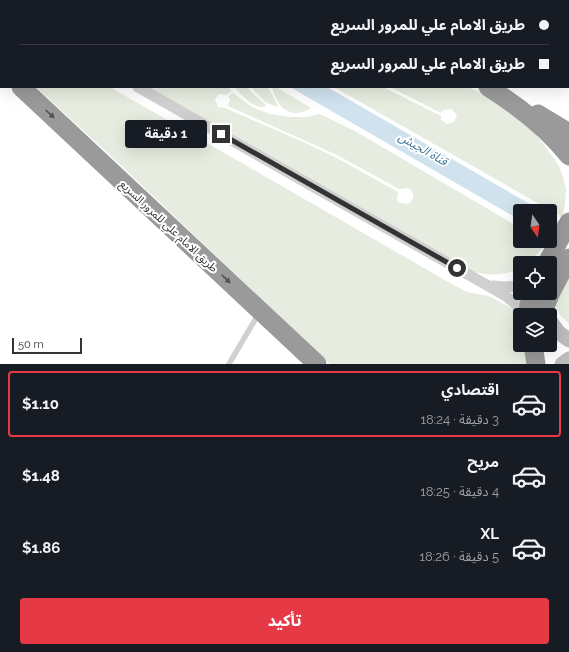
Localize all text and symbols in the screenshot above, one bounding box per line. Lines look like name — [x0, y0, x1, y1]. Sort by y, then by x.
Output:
text: طريق الامام علي للمرور السريع — [331, 16, 525, 34]
text: طريق الامام علي للمرور السريع — [331, 55, 525, 73]
one-way arrow — [44, 109, 55, 118]
callout: 1 دقيقة — [125, 120, 207, 148]
route end — [212, 125, 230, 143]
text: 1 دقيقة — [145, 126, 187, 141]
water label: قناة الجيش — [396, 129, 451, 169]
street label: طريق الامام علي للمرور السريع — [115, 178, 220, 277]
north arrow — [513, 204, 557, 248]
map controls — [513, 204, 557, 352]
button: locate — [513, 256, 557, 300]
route start — [448, 259, 466, 277]
one-way arrow — [221, 274, 231, 284]
button: layers — [513, 308, 557, 352]
scale bar — [12, 336, 82, 355]
text: 50 m — [18, 338, 44, 351]
text: اقتصادي — [441, 381, 499, 399]
icon: car — [511, 386, 547, 422]
text: $1.10 — [22, 395, 59, 413]
text: 3 دقيقة · 18:24 — [420, 412, 499, 427]
text: مريح — [467, 453, 499, 471]
icon: car — [511, 458, 547, 494]
text: $1.48 — [22, 467, 60, 485]
text: 4 دقيقة · 18:25 — [420, 484, 499, 499]
text: XL — [481, 525, 499, 543]
icon: car — [511, 530, 547, 566]
text: $1.86 — [22, 539, 60, 557]
text: 5 دقيقة · 18:26 — [420, 549, 499, 564]
button: تأكيد — [20, 598, 549, 644]

